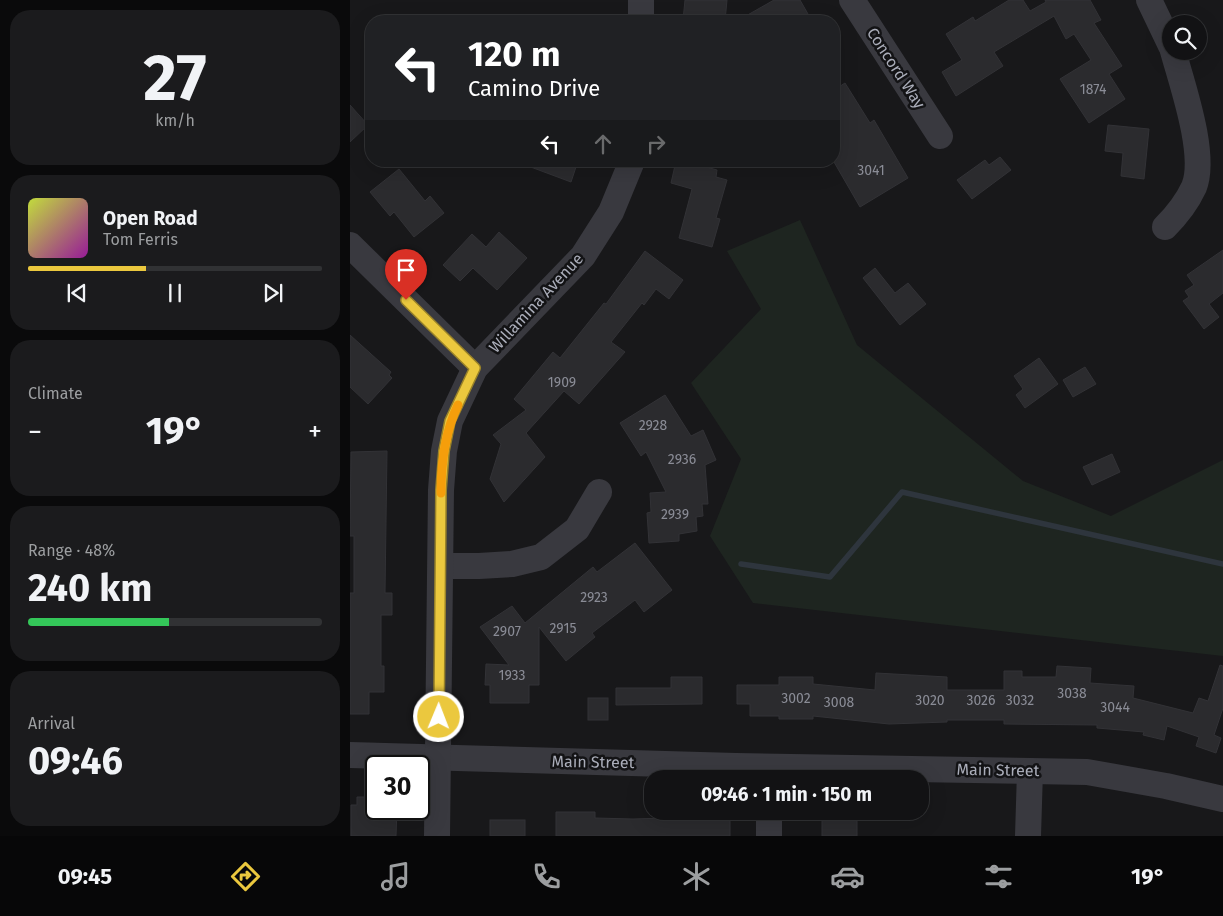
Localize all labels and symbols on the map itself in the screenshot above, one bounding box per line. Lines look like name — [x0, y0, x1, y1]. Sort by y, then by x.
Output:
street label: Concord Way — [863, 24, 929, 112]
house number: 1874 — [1080, 81, 1107, 98]
house number: 3041 — [857, 162, 885, 179]
pin — [385, 249, 427, 300]
street label: Willamina Avenue — [485, 249, 587, 357]
house number: 1909 — [548, 374, 576, 391]
house number: 2928 — [639, 417, 668, 434]
house number: 2936 — [668, 451, 696, 468]
house number: 2939 — [661, 506, 689, 523]
house number: 2923 — [580, 589, 608, 606]
house number: 2915 — [550, 620, 576, 637]
house number: 2907 — [493, 623, 521, 640]
house number: 1933 — [498, 667, 526, 684]
house number: 3038 — [1057, 685, 1087, 702]
position arrow — [412, 690, 464, 742]
house number: 3002 — [781, 690, 811, 707]
house number: 3020 — [915, 692, 945, 709]
house number: 3026 — [966, 692, 996, 709]
house number: 3032 — [1006, 692, 1034, 709]
house number: 3008 — [824, 694, 854, 711]
house number: 3044 — [1100, 699, 1130, 716]
street label: Main Street — [551, 752, 635, 772]
speed limit sign: 30 — [365, 755, 430, 820]
street label: Main Street — [956, 760, 1040, 780]

